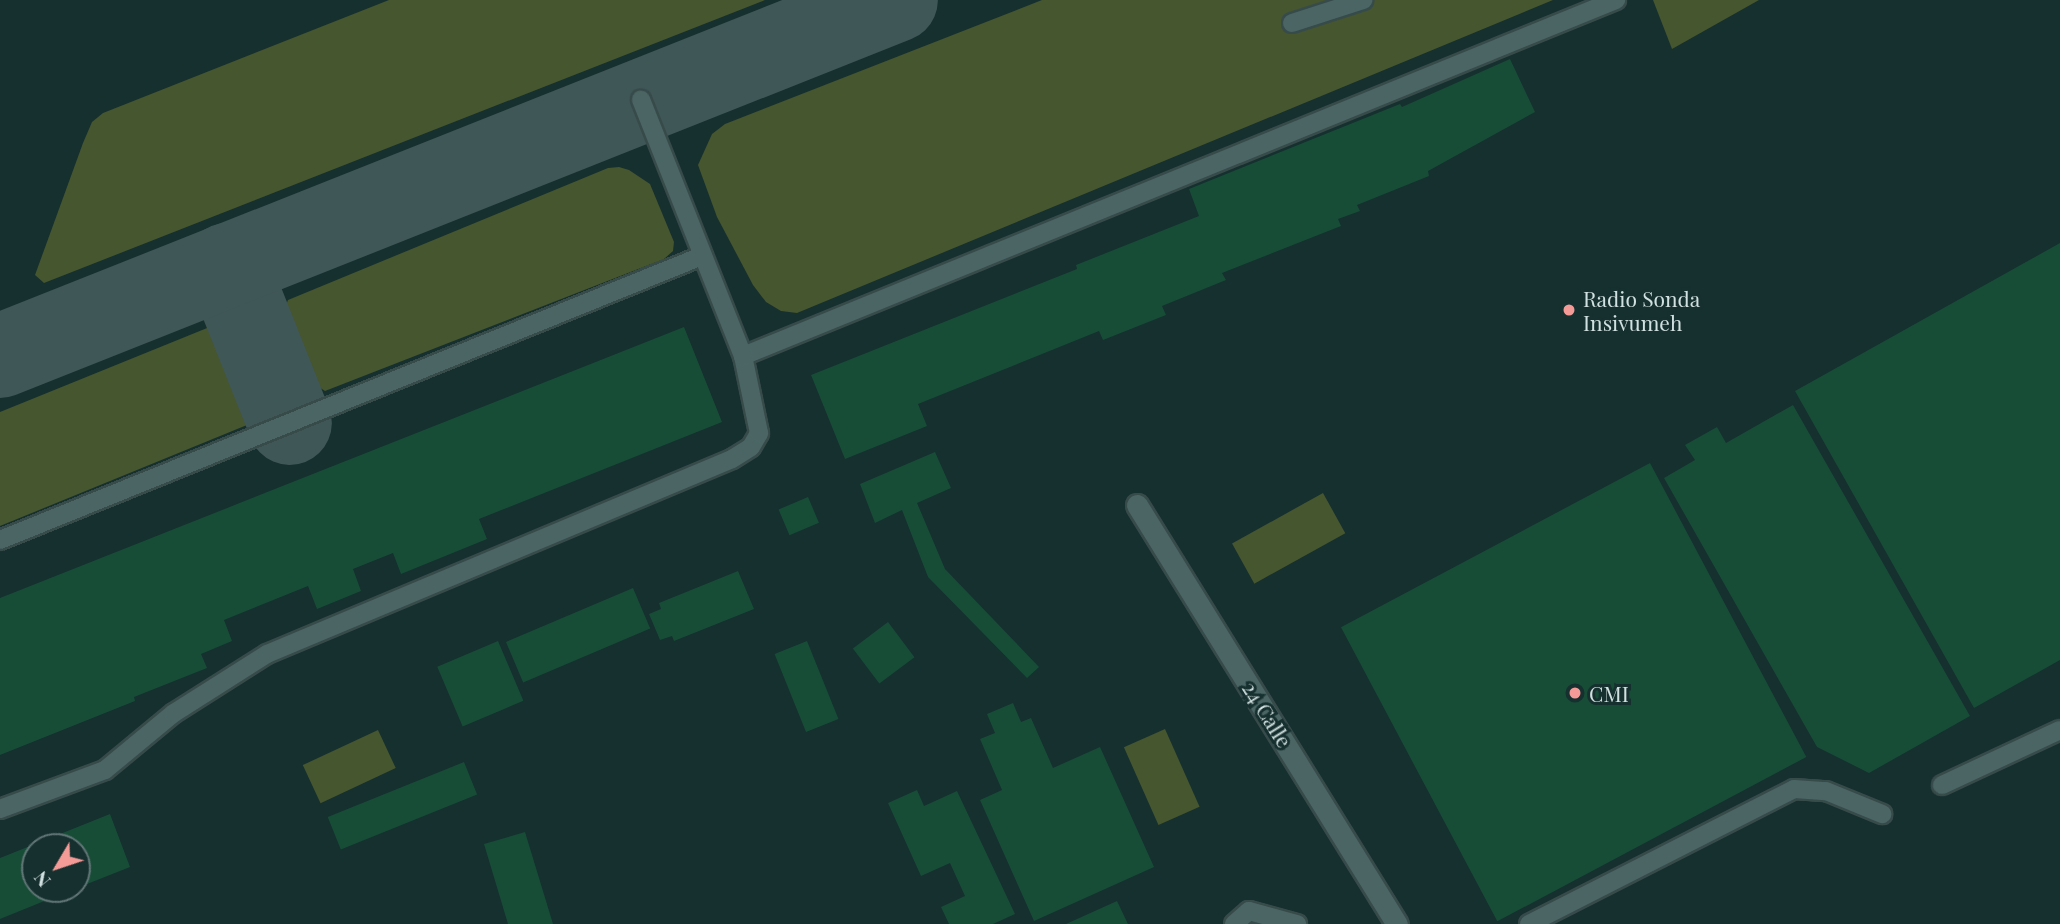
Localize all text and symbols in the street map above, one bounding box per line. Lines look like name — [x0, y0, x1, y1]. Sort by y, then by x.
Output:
place label: Radio Sonda Insivumeh — [1583, 285, 1700, 335]
marker: Radio Sonda Insivumeh — [1561, 302, 1577, 318]
street label: 24 Calle — [1238, 676, 1298, 752]
place label: CMI — [1589, 680, 1629, 706]
marker: CMI — [1567, 685, 1583, 701]
north arrow — [21, 833, 91, 903]
text: N — [27, 866, 56, 893]

